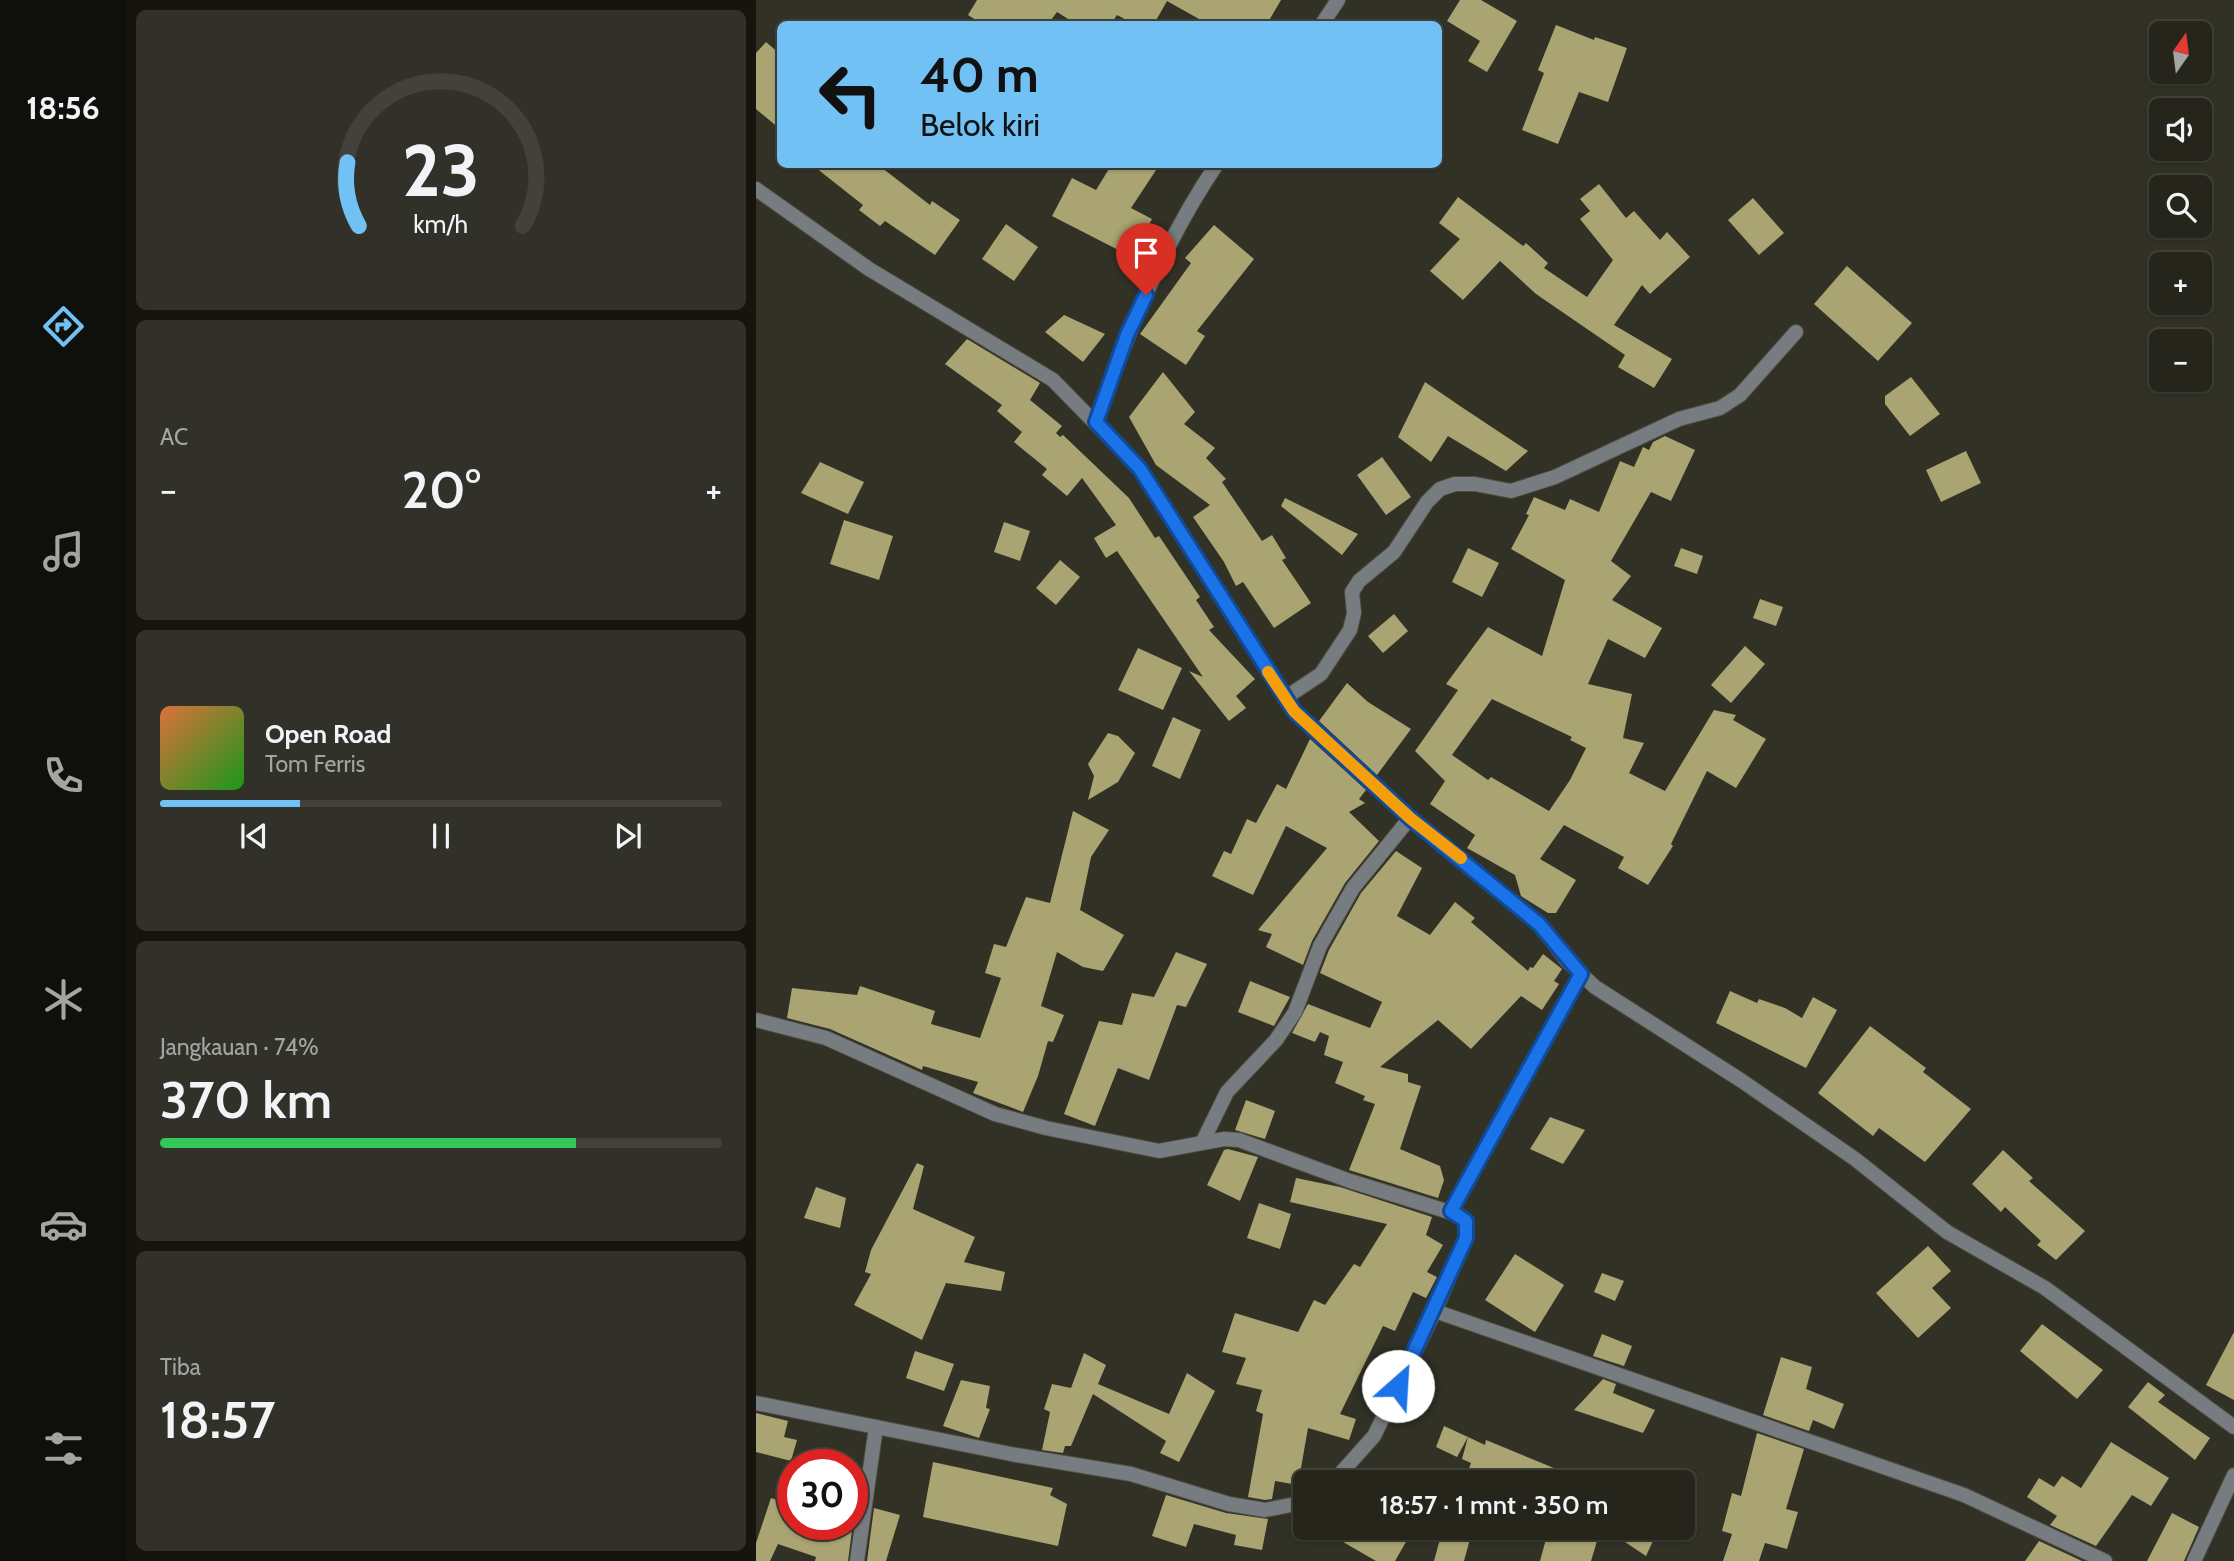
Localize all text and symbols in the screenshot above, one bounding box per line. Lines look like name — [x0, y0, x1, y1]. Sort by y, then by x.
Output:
north arrow — [2149, 21, 2212, 84]
map controls — [2149, 21, 2212, 392]
text: 40 m — [920, 45, 1039, 104]
icon: left — [805, 49, 896, 140]
text: 18:56 — [26, 88, 100, 127]
button: sound — [2149, 98, 2212, 161]
text: Belok kiri — [920, 105, 1040, 144]
text: 23 — [402, 126, 480, 214]
button: search — [2149, 175, 2212, 238]
text: km/h — [414, 209, 468, 239]
pin — [1116, 223, 1176, 295]
icon: arrive — [1127, 234, 1165, 272]
button: + — [2149, 252, 2212, 315]
icon: directions — [39, 302, 88, 351]
button: − — [2149, 329, 2212, 392]
text: AC — [160, 423, 188, 451]
text: 20° — [401, 458, 481, 521]
text: − — [160, 466, 177, 513]
text: + — [705, 466, 722, 513]
icon: music — [39, 527, 88, 576]
text: Open Road — [265, 718, 391, 750]
text: Tom Ferris — [265, 750, 365, 778]
icon: phone — [39, 751, 88, 800]
icon: previous — [235, 817, 273, 855]
icon: pause — [422, 817, 460, 855]
icon: next — [609, 817, 647, 855]
icon: climate — [39, 975, 88, 1024]
text: Jangkauan · 74% — [160, 1033, 319, 1061]
text: 370 km — [160, 1068, 332, 1131]
icon: car — [39, 1200, 88, 1249]
position arrow — [1361, 1349, 1435, 1423]
text: Tiba — [160, 1353, 201, 1381]
text: 18:57 — [160, 1388, 276, 1451]
icon: filters — [39, 1424, 88, 1473]
speed limit sign: 30 — [777, 1449, 868, 1540]
text: 18:57 · 1 mnt · 350 m — [1380, 1489, 1608, 1521]

